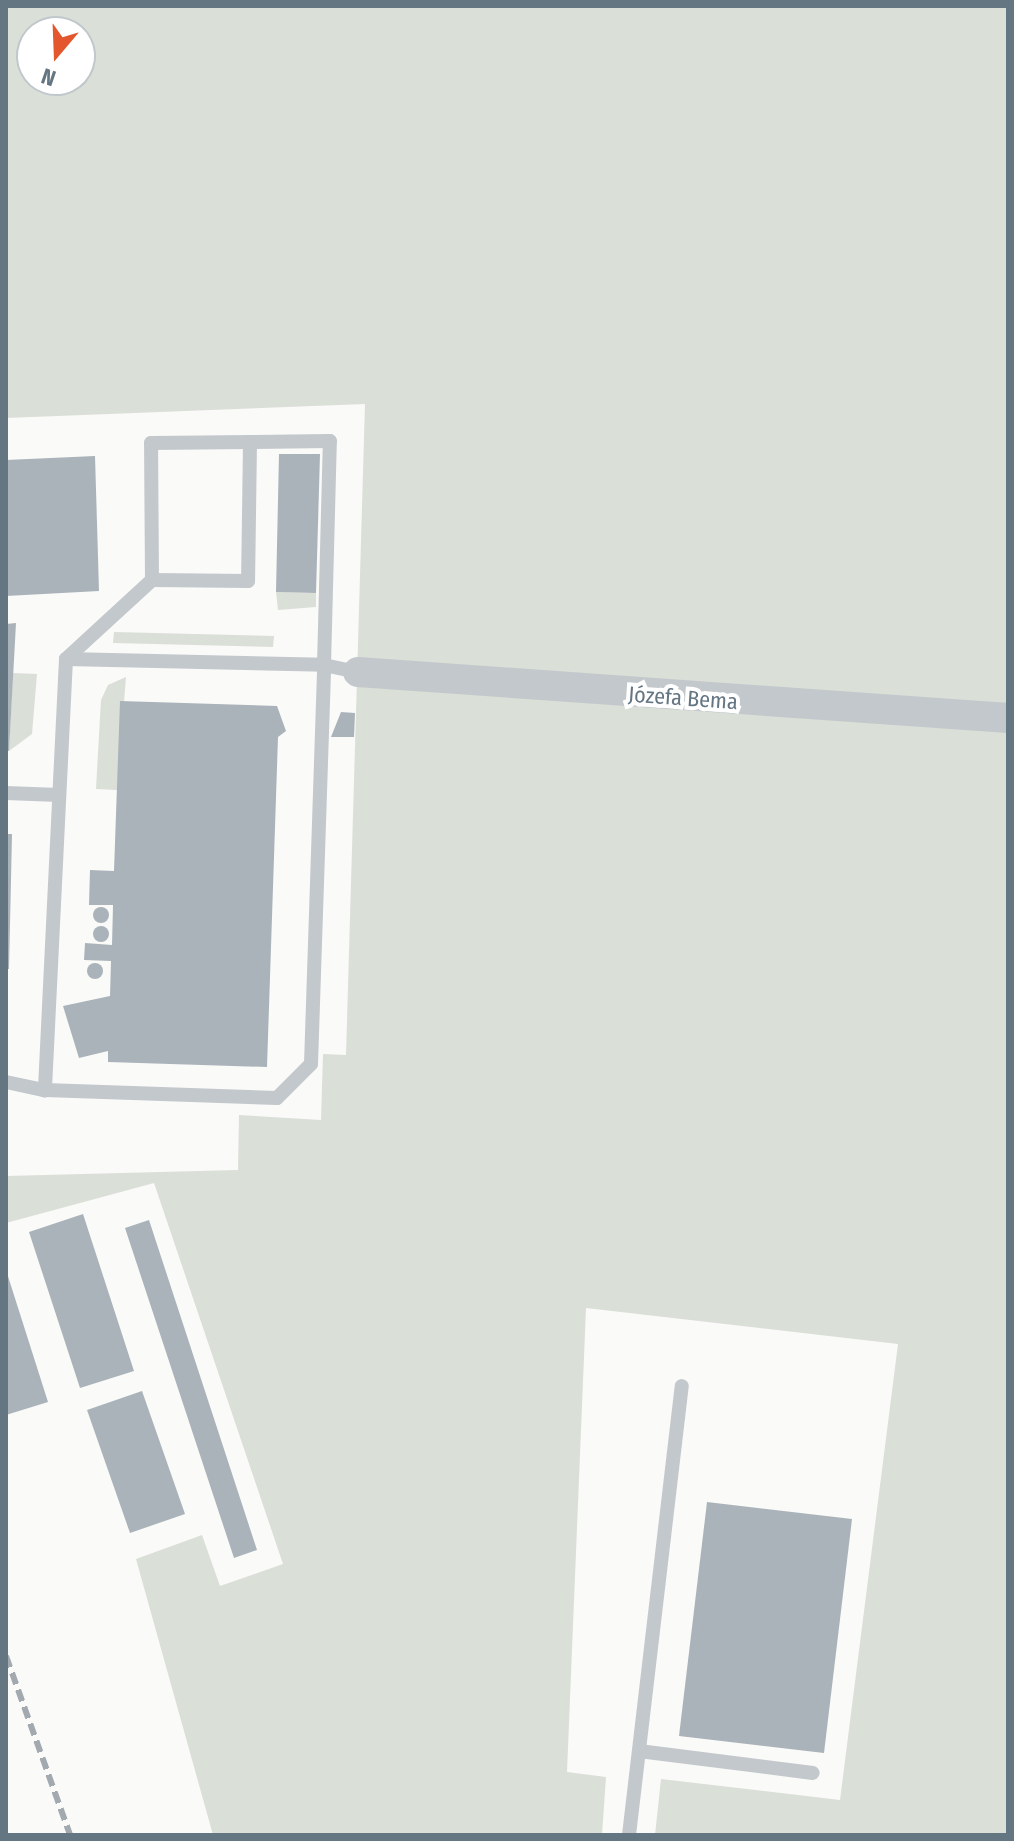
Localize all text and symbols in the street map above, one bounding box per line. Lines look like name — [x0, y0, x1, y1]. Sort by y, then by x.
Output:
north arrow — [16, 16, 96, 96]
text: N — [38, 62, 59, 92]
street label: Józefa Bema — [627, 681, 739, 715]

